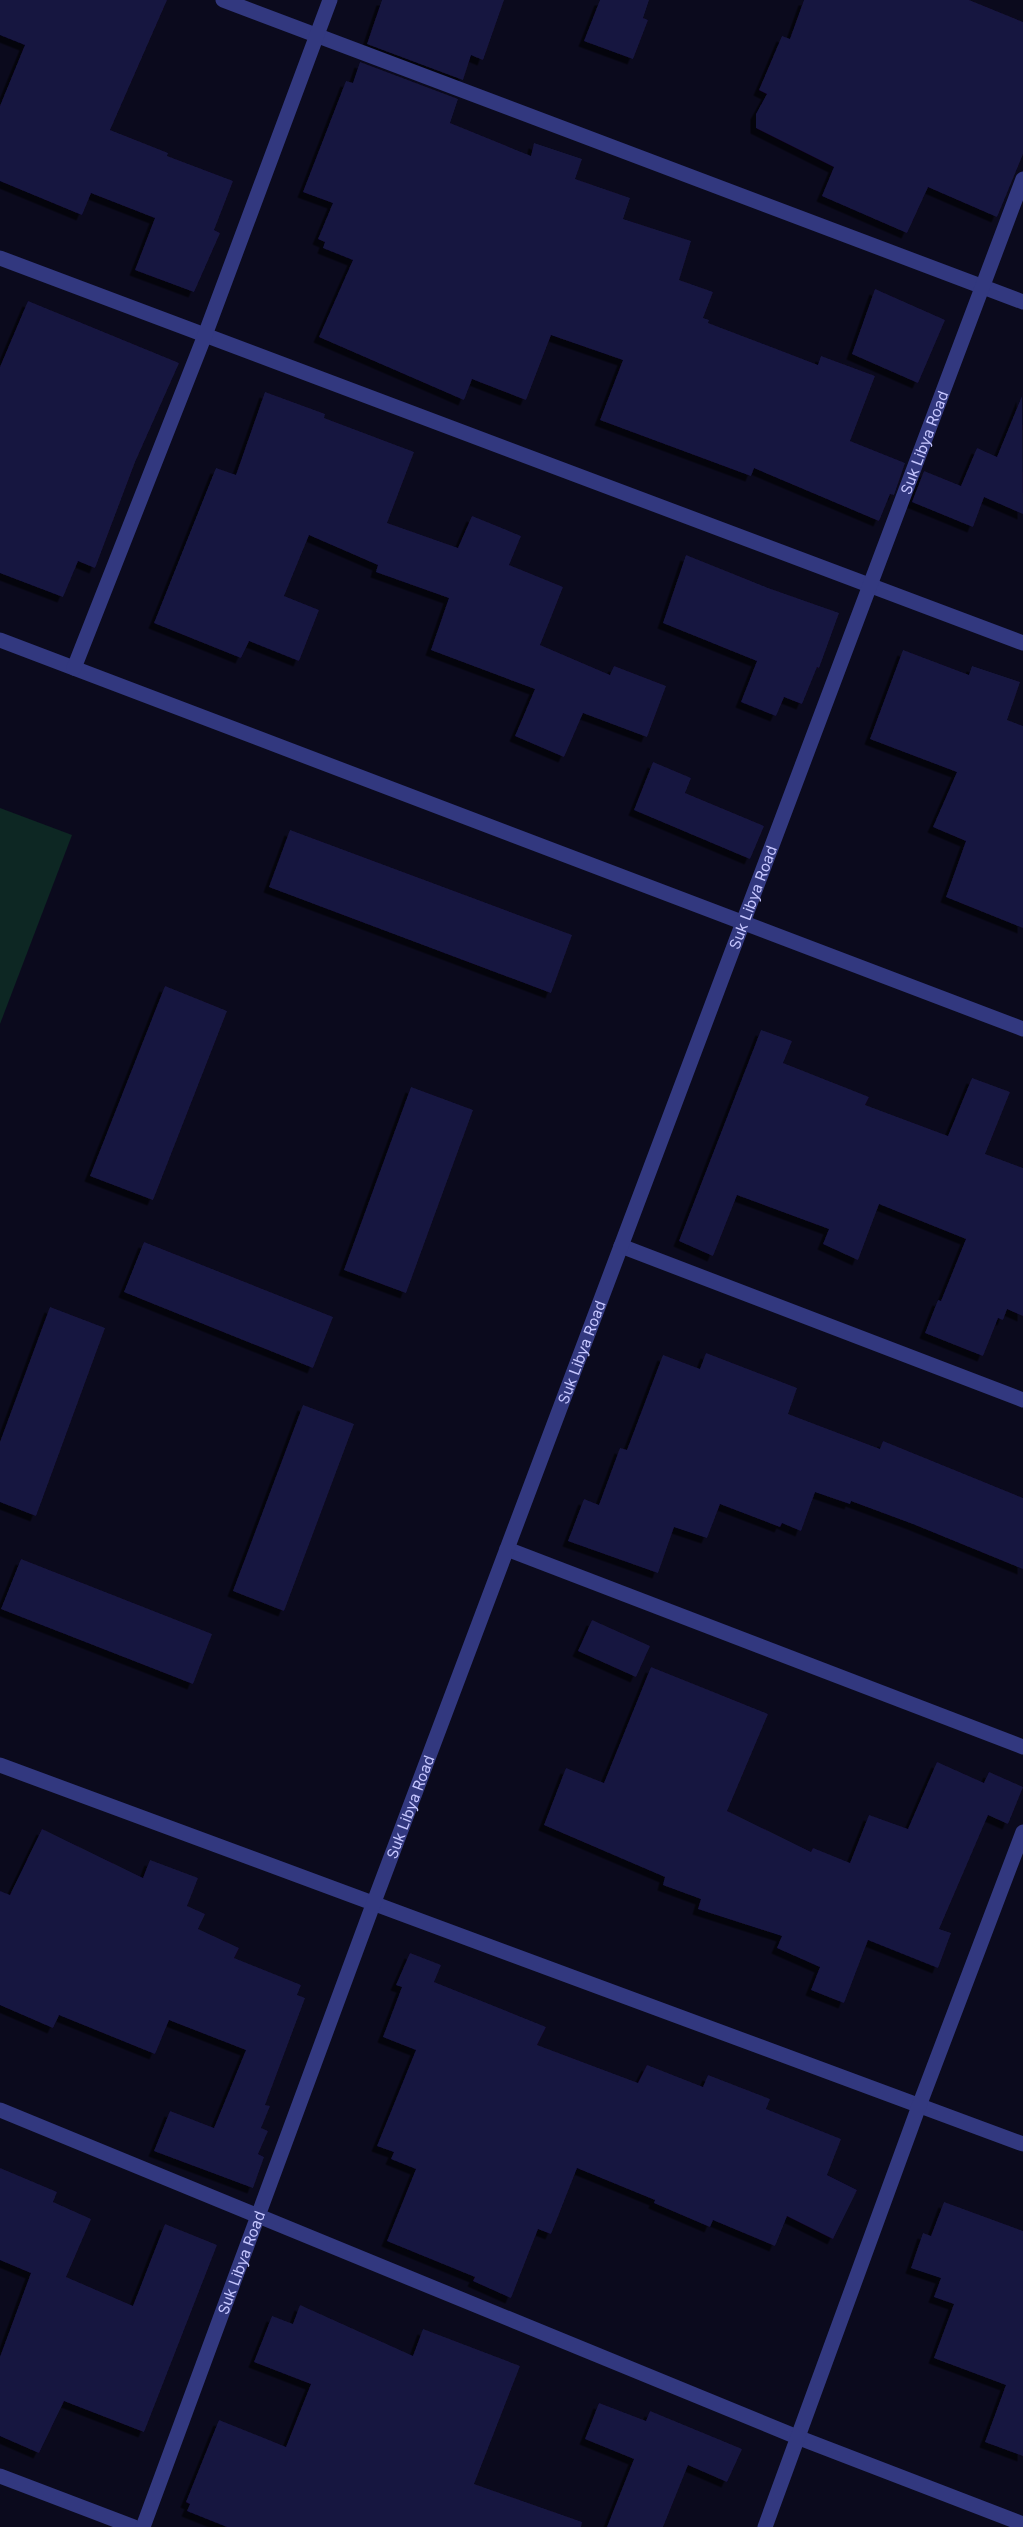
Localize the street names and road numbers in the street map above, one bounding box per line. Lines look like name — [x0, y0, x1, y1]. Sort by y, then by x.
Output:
street label: Suk Libya Road — [896, 388, 952, 497]
street label: Suk Libya Road — [724, 843, 781, 952]
street label: Suk Libya Road — [553, 1298, 609, 1406]
street label: Suk Libya Road — [382, 1752, 438, 1861]
street label: Suk Libya Road — [213, 2208, 269, 2317]

